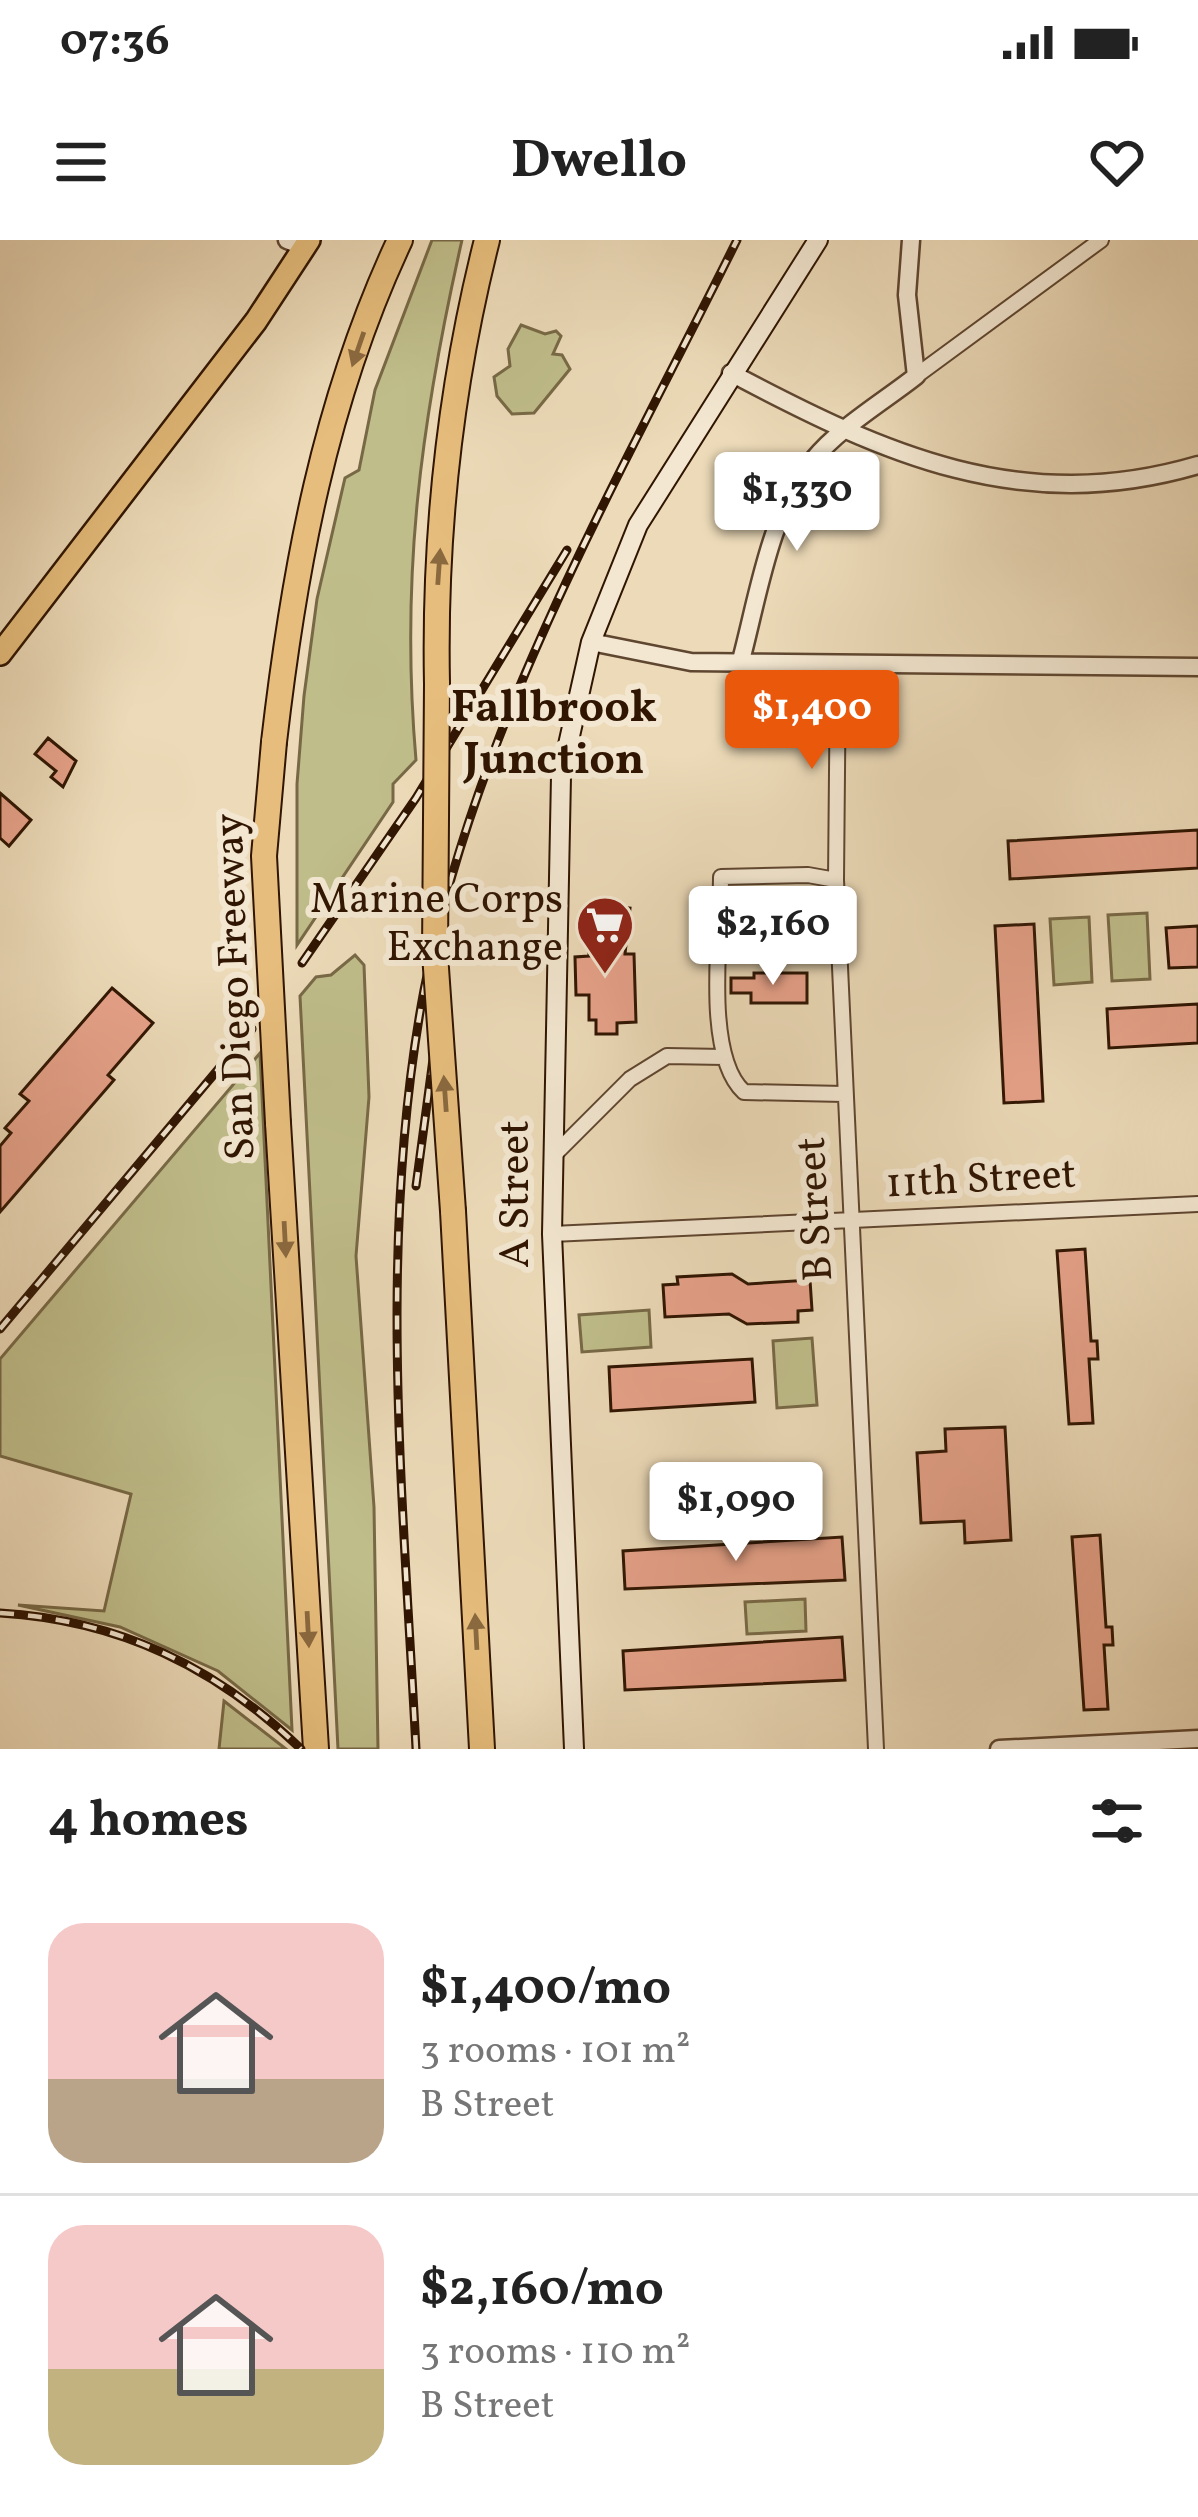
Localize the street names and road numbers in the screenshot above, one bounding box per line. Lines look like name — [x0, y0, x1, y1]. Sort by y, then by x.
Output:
street label: San Diego Freeway — [201, 812, 273, 1162]
street label: A Street — [488, 1120, 547, 1268]
street label: B Street — [784, 1135, 850, 1283]
street label: 11th Street — [884, 1147, 1078, 1215]

